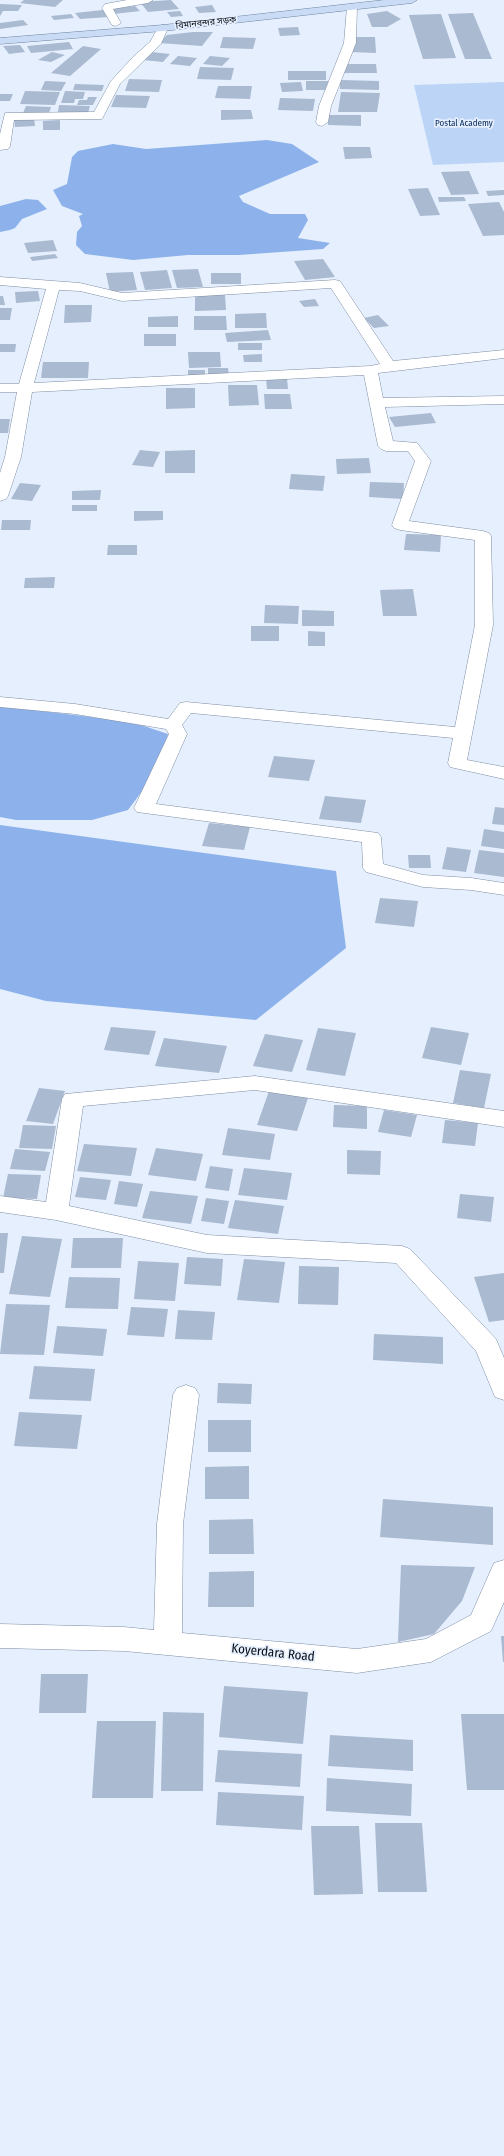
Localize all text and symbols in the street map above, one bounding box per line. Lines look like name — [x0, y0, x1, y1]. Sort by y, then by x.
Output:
street label: বিমানবন্দর সড়ক — [175, 14, 237, 32]
park label: Postal Academy — [435, 118, 493, 128]
street label: Koyerdara Road — [231, 1641, 315, 1665]

